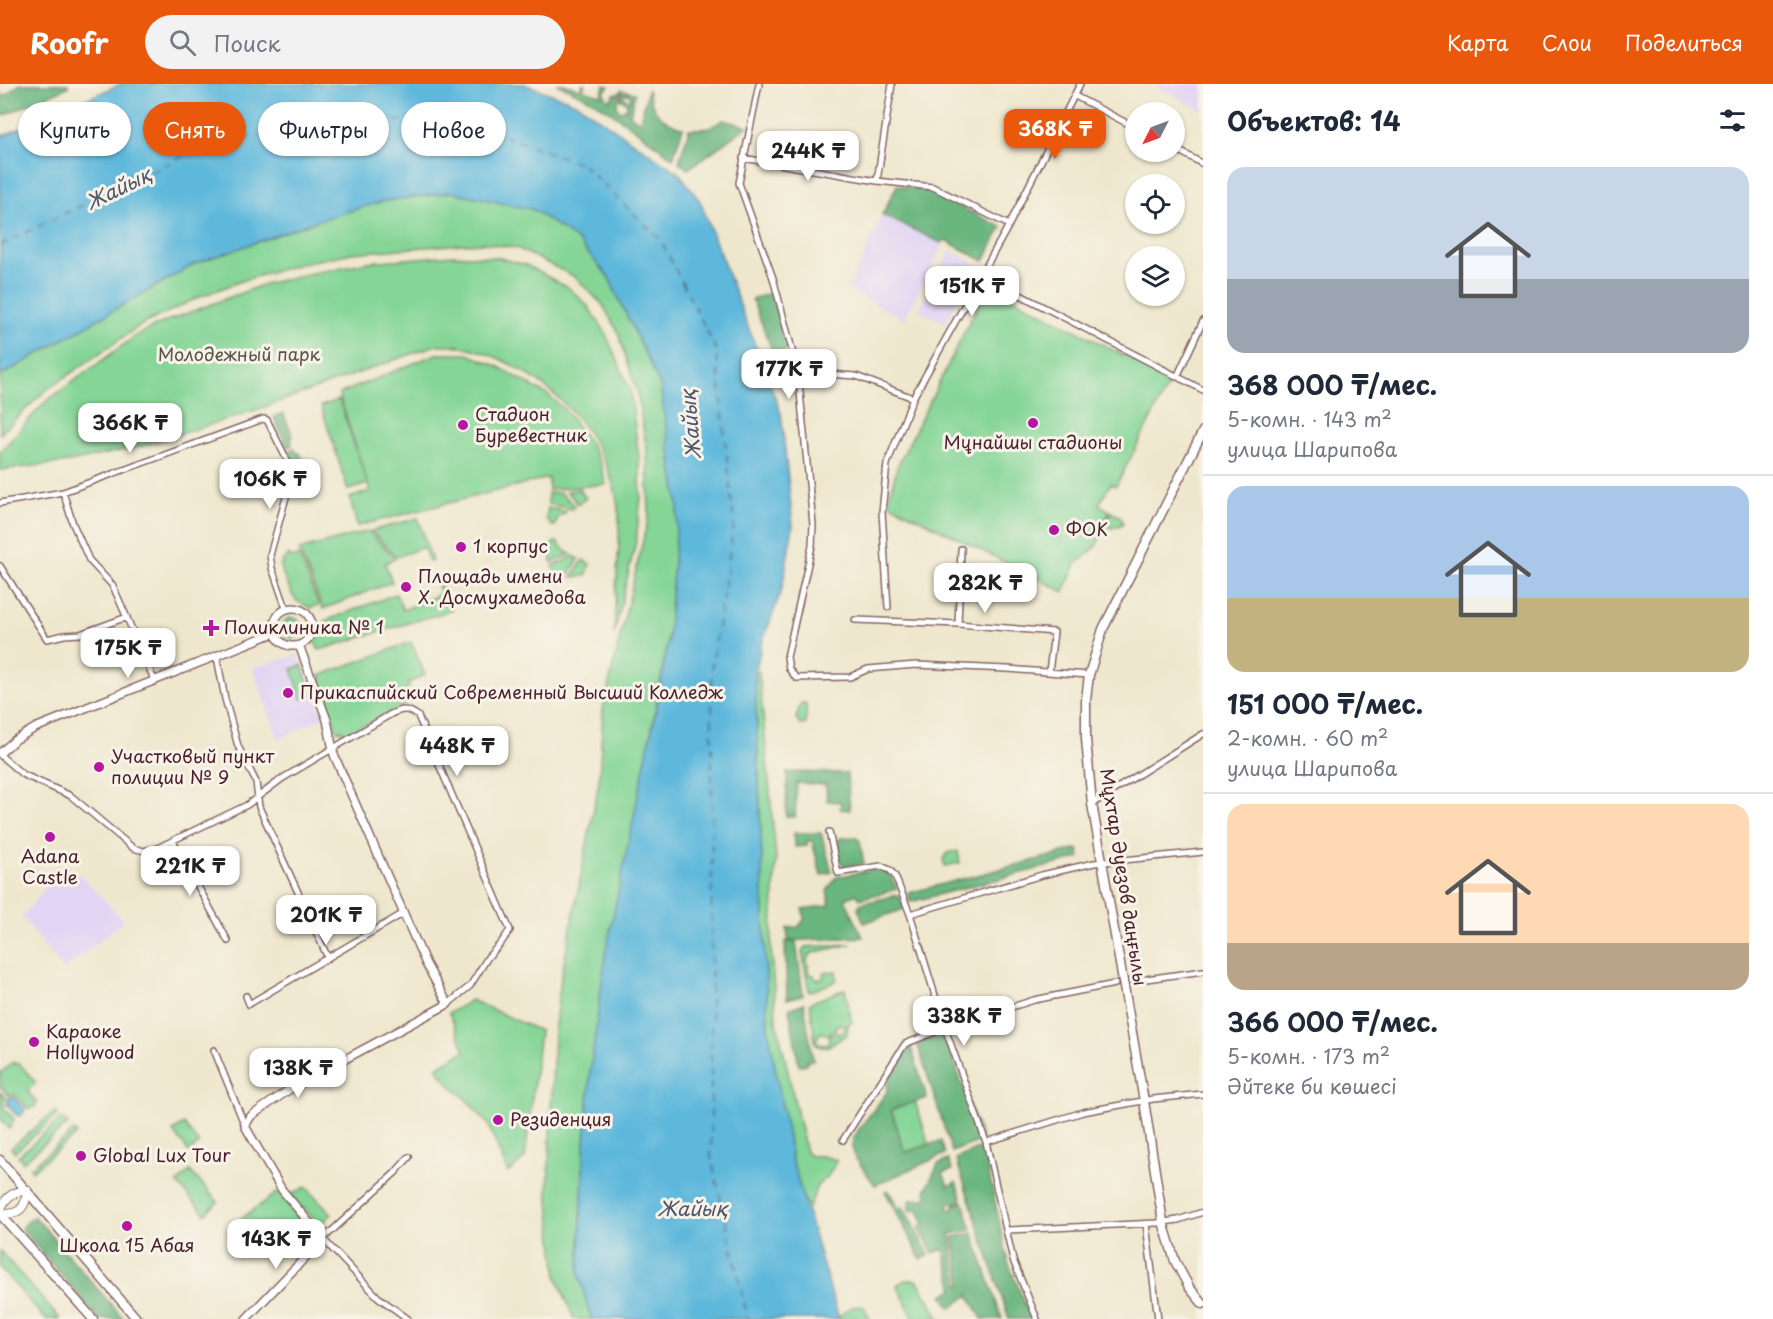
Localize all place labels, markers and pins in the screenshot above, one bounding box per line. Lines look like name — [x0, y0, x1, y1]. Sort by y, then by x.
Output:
pin: 368K ₸ — [1006, 109, 1104, 160]
pin: 244K ₸ — [759, 131, 857, 182]
pin: 151K ₸ — [923, 266, 1021, 317]
pin: 177K ₸ — [740, 349, 838, 400]
place label: Стадион Буревестник — [475, 400, 588, 448]
pin: 366K ₸ — [81, 403, 179, 454]
marker: Мұнайшы стадионы — [1026, 416, 1040, 430]
marker: Стадион Буревестник — [456, 418, 470, 432]
place label: Мұнайшы стадионы — [944, 428, 1122, 455]
pin: 106K ₸ — [221, 459, 319, 510]
place label: ФОК — [1066, 515, 1108, 542]
marker: ФОК — [1047, 523, 1061, 537]
place label: 1 корпус — [473, 532, 548, 559]
marker: 1 корпус — [454, 540, 468, 554]
place label: Площадь имени Х. Досмухамедова — [418, 562, 586, 610]
pin: 282K ₸ — [936, 563, 1034, 614]
marker: Площадь имени Х. Досмухамедова — [399, 580, 413, 594]
place label: Поликлиника № 1 — [224, 613, 384, 640]
marker: Поликлиника № 1 — [202, 619, 220, 637]
pin: 175K ₸ — [79, 628, 177, 679]
place label: Прикаспийский Современный Высший Колледж — [300, 678, 723, 705]
marker: Прикаспийский Современный Высший Колледж — [281, 686, 295, 700]
pin: 448K ₸ — [408, 726, 506, 777]
place label: Участковый пункт полиции № 9 — [111, 742, 274, 790]
marker: Участковый пункт полиции № 9 — [92, 760, 106, 774]
marker: Adana Сastle — [43, 830, 57, 844]
place label: Adana Сastle — [21, 842, 80, 890]
pin: 221K ₸ — [141, 846, 239, 897]
pin: 201K ₸ — [277, 895, 375, 946]
pin: 338K ₸ — [915, 996, 1013, 1047]
place label: Караоке Hollywood — [46, 1017, 135, 1065]
marker: Караоке Hollywood — [27, 1035, 41, 1049]
pin: 138K ₸ — [249, 1048, 347, 1099]
place label: Резиденция — [510, 1105, 611, 1132]
marker: Резиденция — [491, 1113, 505, 1127]
place label: Global Lux Tour — [93, 1141, 231, 1168]
marker: Global Lux Tour — [74, 1149, 88, 1163]
marker: Школа 15 Абая — [120, 1219, 134, 1233]
pin: 143K ₸ — [227, 1219, 325, 1270]
place label: Школа 15 Абая — [59, 1231, 195, 1258]

